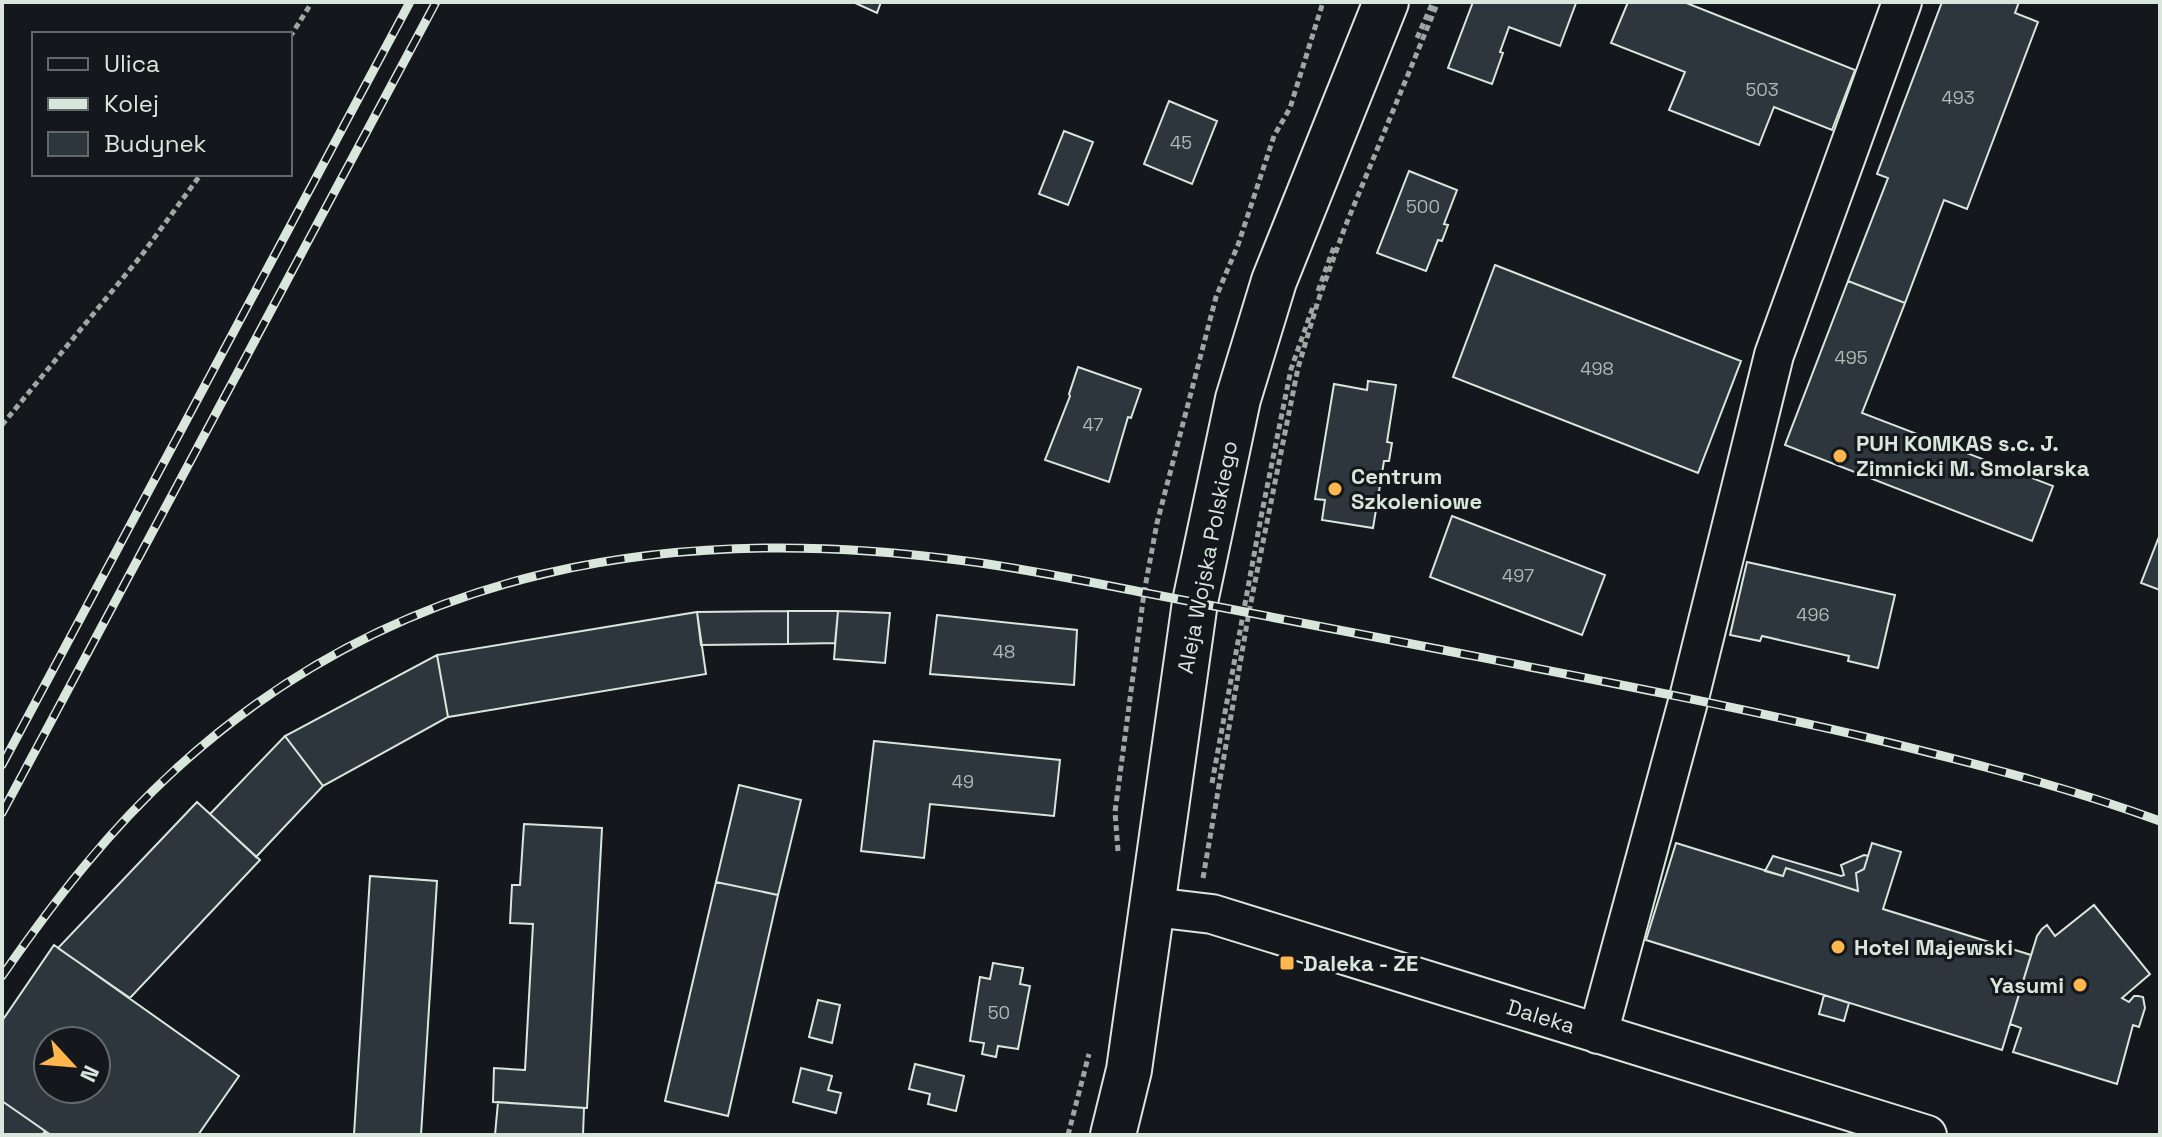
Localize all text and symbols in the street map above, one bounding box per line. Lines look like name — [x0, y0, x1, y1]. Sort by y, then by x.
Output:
legend — [32, 32, 292, 176]
text: Ulica — [104, 48, 160, 79]
house number: 503 — [1745, 78, 1779, 101]
house number: 493 — [1941, 86, 1975, 109]
text: Kolej — [104, 88, 159, 119]
text: Budynek — [104, 128, 207, 159]
house number: 45 — [1170, 131, 1192, 154]
house number: 500 — [1406, 195, 1440, 218]
house number: 495 — [1834, 346, 1868, 369]
house number: 498 — [1580, 357, 1614, 380]
house number: 47 — [1083, 413, 1103, 436]
place label: PUH KOMKAS s.c. J. Zimnicki M. Smolarska — [1856, 429, 2090, 482]
street label: Aleja Wojska Polskiego — [1171, 438, 1243, 676]
marker: PUH KOMKAS s.c. J. Zimnicki M. Smolarska — [1831, 447, 1849, 465]
place label: Centrum Szkoleniowe — [1351, 462, 1482, 515]
marker: Centrum Szkoleniowe — [1326, 480, 1344, 498]
house number: 497 — [1502, 564, 1534, 587]
house number: 496 — [1796, 603, 1830, 626]
house number: 48 — [993, 640, 1015, 663]
house number: 49 — [952, 770, 974, 793]
place label: Hotel Majewski — [1854, 933, 2013, 961]
marker: Hotel Majewski — [1829, 938, 1847, 956]
place label: Daleka - ZE — [1303, 949, 1418, 977]
marker: Daleka - ZE — [1278, 954, 1296, 972]
place label: Yasumi — [1990, 971, 2064, 999]
marker: Yasumi — [2071, 976, 2089, 994]
street label: Daleka — [1503, 992, 1579, 1040]
house number: 50 — [988, 1001, 1010, 1024]
north arrow — [32, 1025, 112, 1105]
text: N — [74, 1061, 106, 1087]

